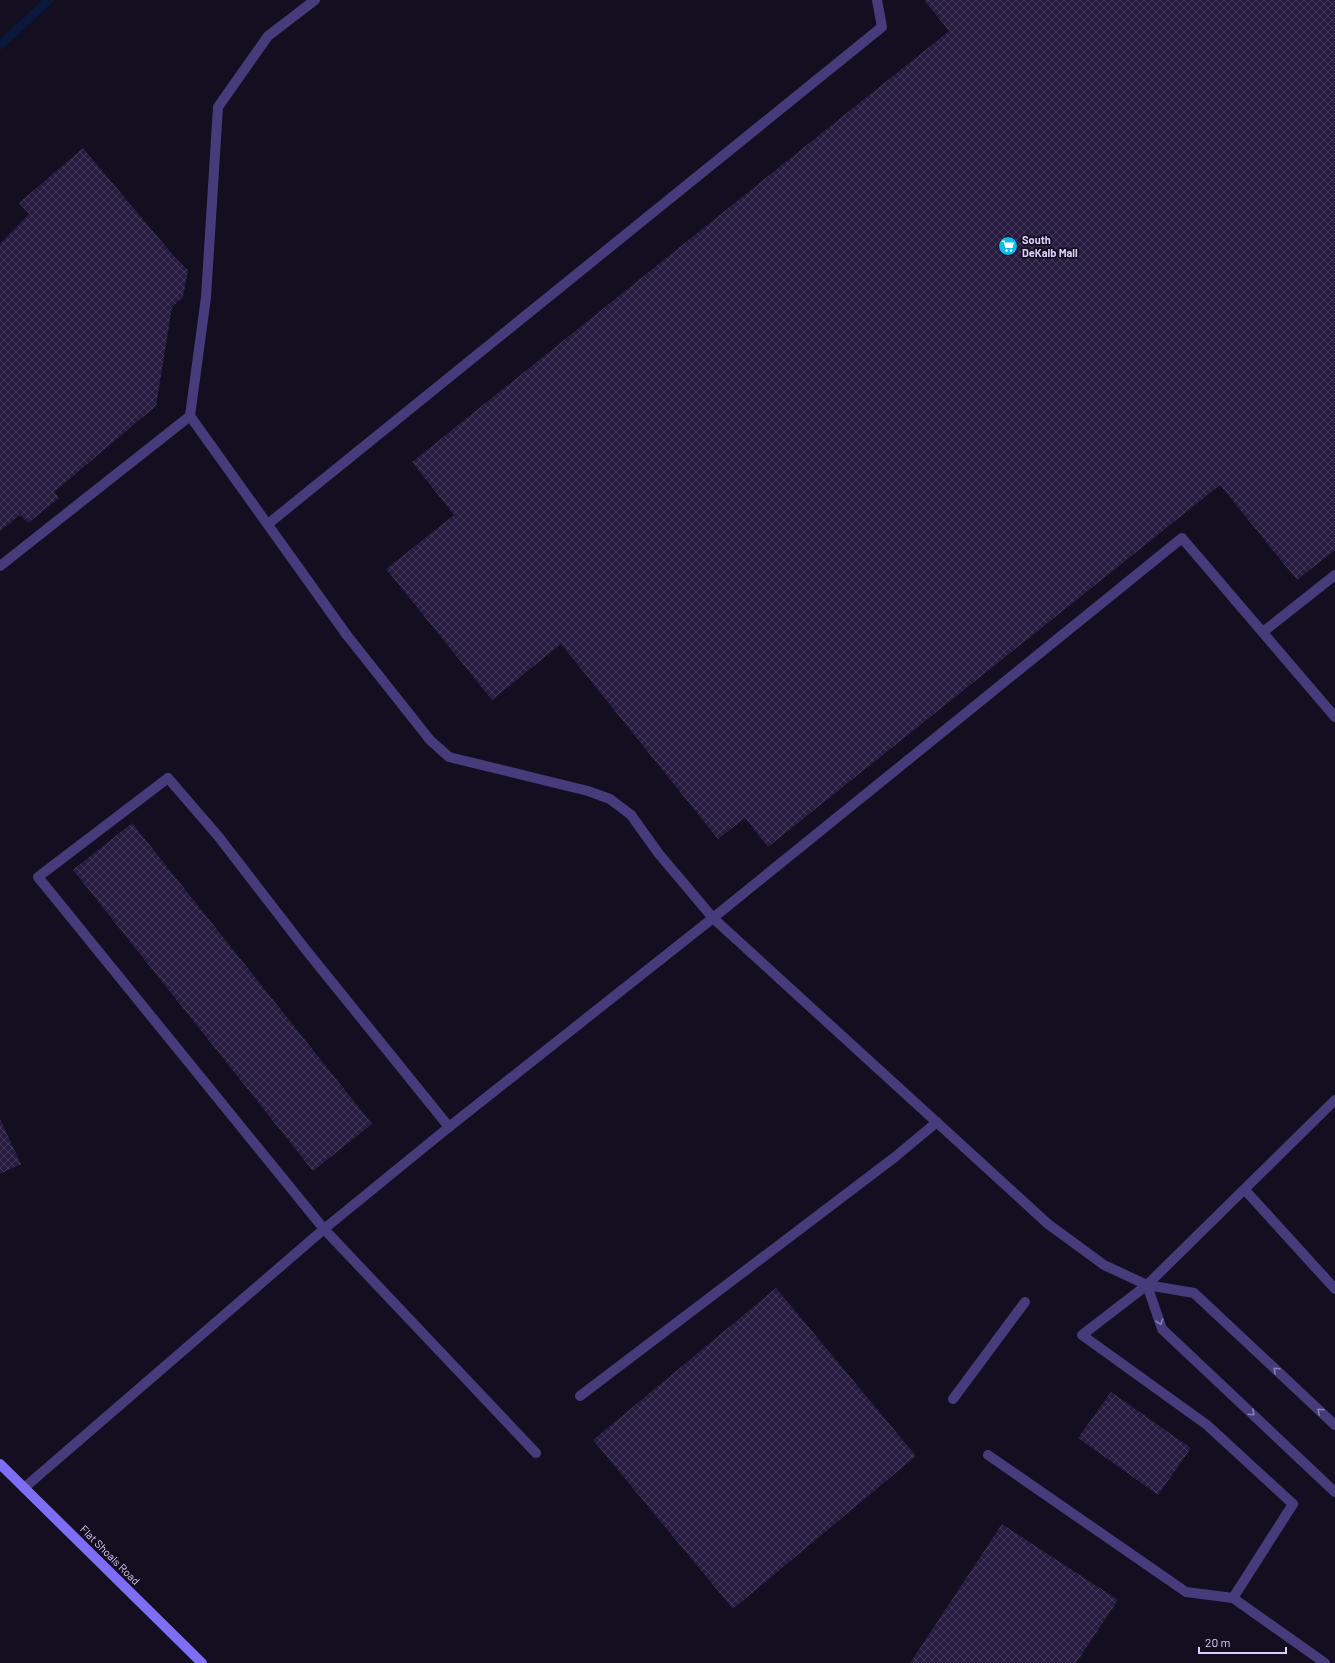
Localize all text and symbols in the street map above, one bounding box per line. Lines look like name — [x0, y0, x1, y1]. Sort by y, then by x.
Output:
place label: South DeKalb Mall — [1022, 233, 1078, 259]
supermarket icon: South DeKalb Mall — [997, 235, 1019, 257]
one-way arrow — [1155, 1319, 1163, 1326]
one-way arrow — [1273, 1368, 1281, 1375]
one-way arrow — [1247, 1408, 1254, 1415]
one-way arrow — [1317, 1408, 1325, 1416]
street label: Flat Shoals Road — [78, 1522, 143, 1587]
scale bar — [1199, 1629, 1286, 1655]
text: 20 m — [1205, 1635, 1231, 1649]

